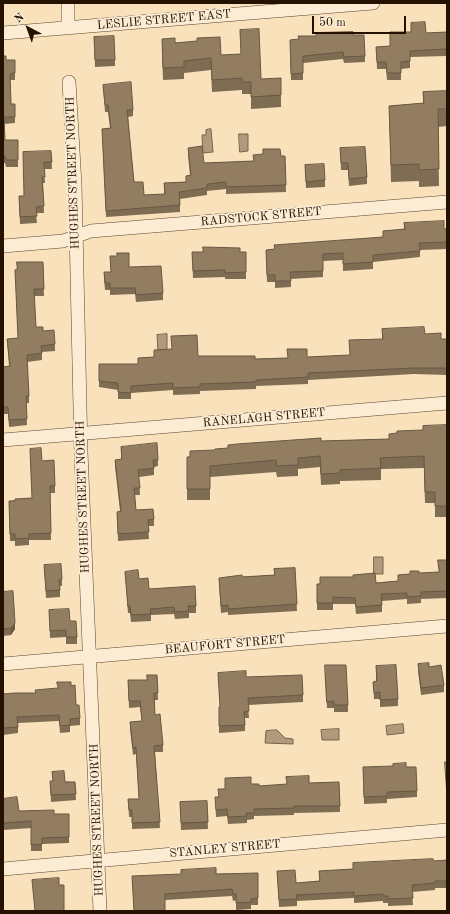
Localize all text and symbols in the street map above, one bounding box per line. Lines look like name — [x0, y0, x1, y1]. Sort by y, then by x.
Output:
street label: LESLIE STREET EAST — [96, 7, 232, 33]
north arrow — [8, 8, 48, 48]
scale bar — [314, 8, 408, 34]
text: N — [13, 12, 27, 25]
text: 50 m — [319, 17, 346, 29]
street label: HUGHES STREET NORTH — [63, 96, 83, 250]
street label: RADSTOCK STREET — [200, 205, 322, 229]
street label: RANELAGH STREET — [202, 405, 326, 431]
street label: HUGHES STREET NORTH — [73, 420, 93, 574]
street label: BEAUFORT STREET — [164, 633, 286, 657]
street label: HUGHES STREET NORTH — [87, 743, 107, 897]
street label: STANLEY STREET — [169, 837, 281, 861]

